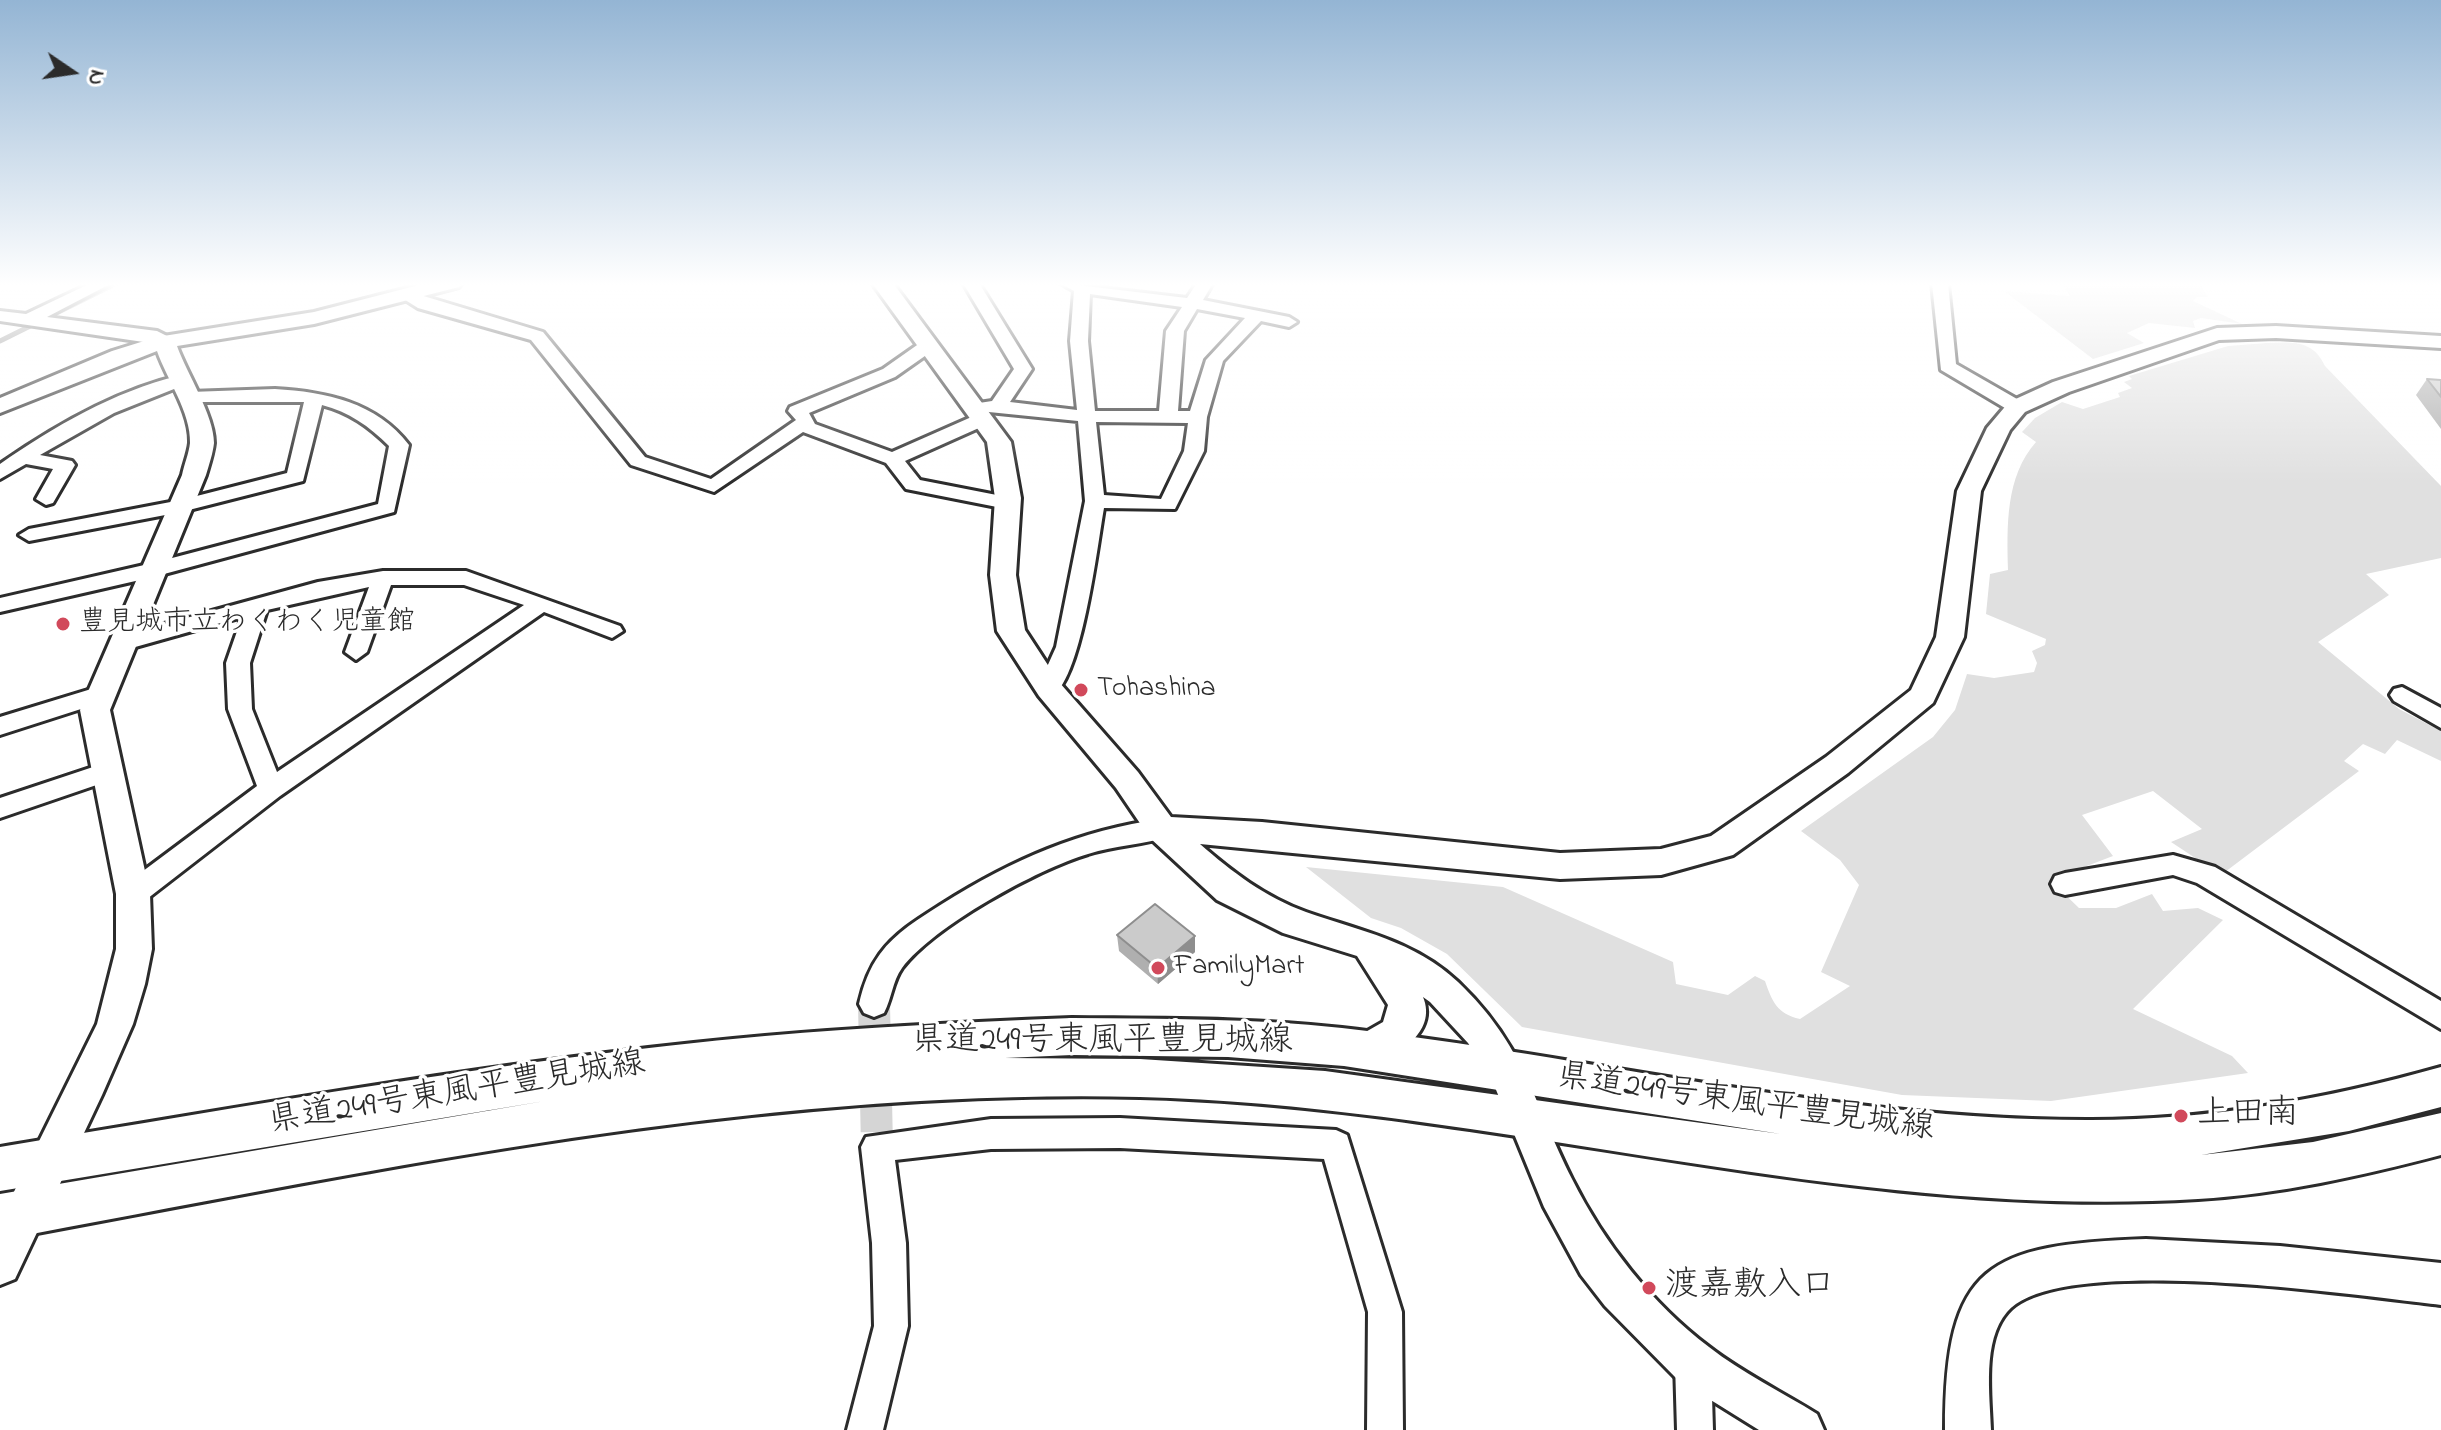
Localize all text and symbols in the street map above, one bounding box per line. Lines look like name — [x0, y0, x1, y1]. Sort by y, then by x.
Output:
north arrow — [32, 32, 112, 112]
text: N — [78, 67, 113, 88]
place label: 豊見城市立わくわく児童館 — [79, 607, 415, 641]
marker: 豊見城市立わくわく児童館 — [54, 615, 72, 633]
place label: Tohashina — [1097, 673, 1216, 707]
marker: Tohashina — [1072, 681, 1090, 699]
place label: FamilyMart — [1174, 951, 1305, 985]
marker: FamilyMart — [1149, 959, 1167, 977]
street label: 県道249号東風平豊見城線 — [911, 1023, 1293, 1063]
street label: 県道249号東風平豊見城線 — [266, 1045, 648, 1145]
street label: 県道249号東風平豊見城線 — [1553, 1058, 1937, 1152]
place label: 上田南 — [2197, 1096, 2299, 1136]
marker: 上田南 — [2172, 1107, 2190, 1125]
place label: 渡嘉敷入口 — [1665, 1268, 1835, 1308]
marker: 渡嘉敷入口 — [1640, 1279, 1658, 1297]

